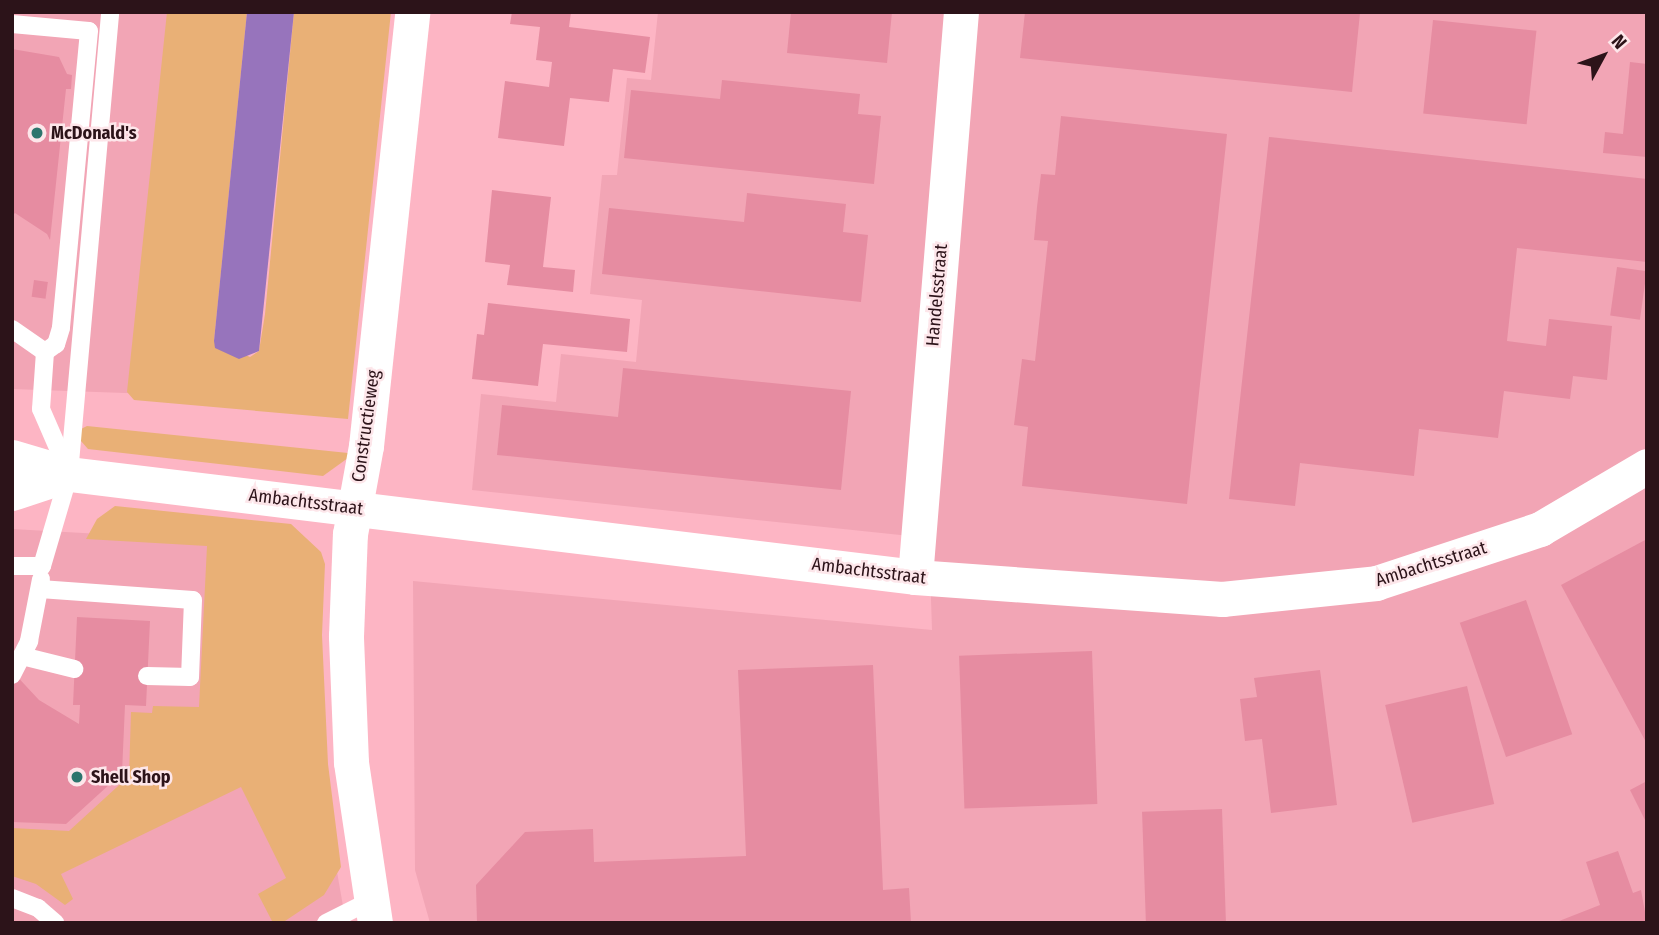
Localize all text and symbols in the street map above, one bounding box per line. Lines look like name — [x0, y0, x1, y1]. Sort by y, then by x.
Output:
north arrow — [1568, 21, 1638, 91]
text: N — [1607, 30, 1632, 54]
place label: McDonald's — [51, 122, 137, 144]
marker: McDonald's — [29, 125, 45, 141]
street label: Handelsstraat — [922, 243, 952, 347]
street label: Constructieweg — [347, 368, 385, 484]
street label: Ambachtsstraat — [248, 484, 364, 520]
street label: Ambachtsstraat — [1373, 537, 1489, 591]
street label: Ambachtsstraat — [811, 553, 927, 589]
place label: Shell Shop — [91, 766, 171, 788]
marker: Shell Shop — [69, 769, 85, 785]

